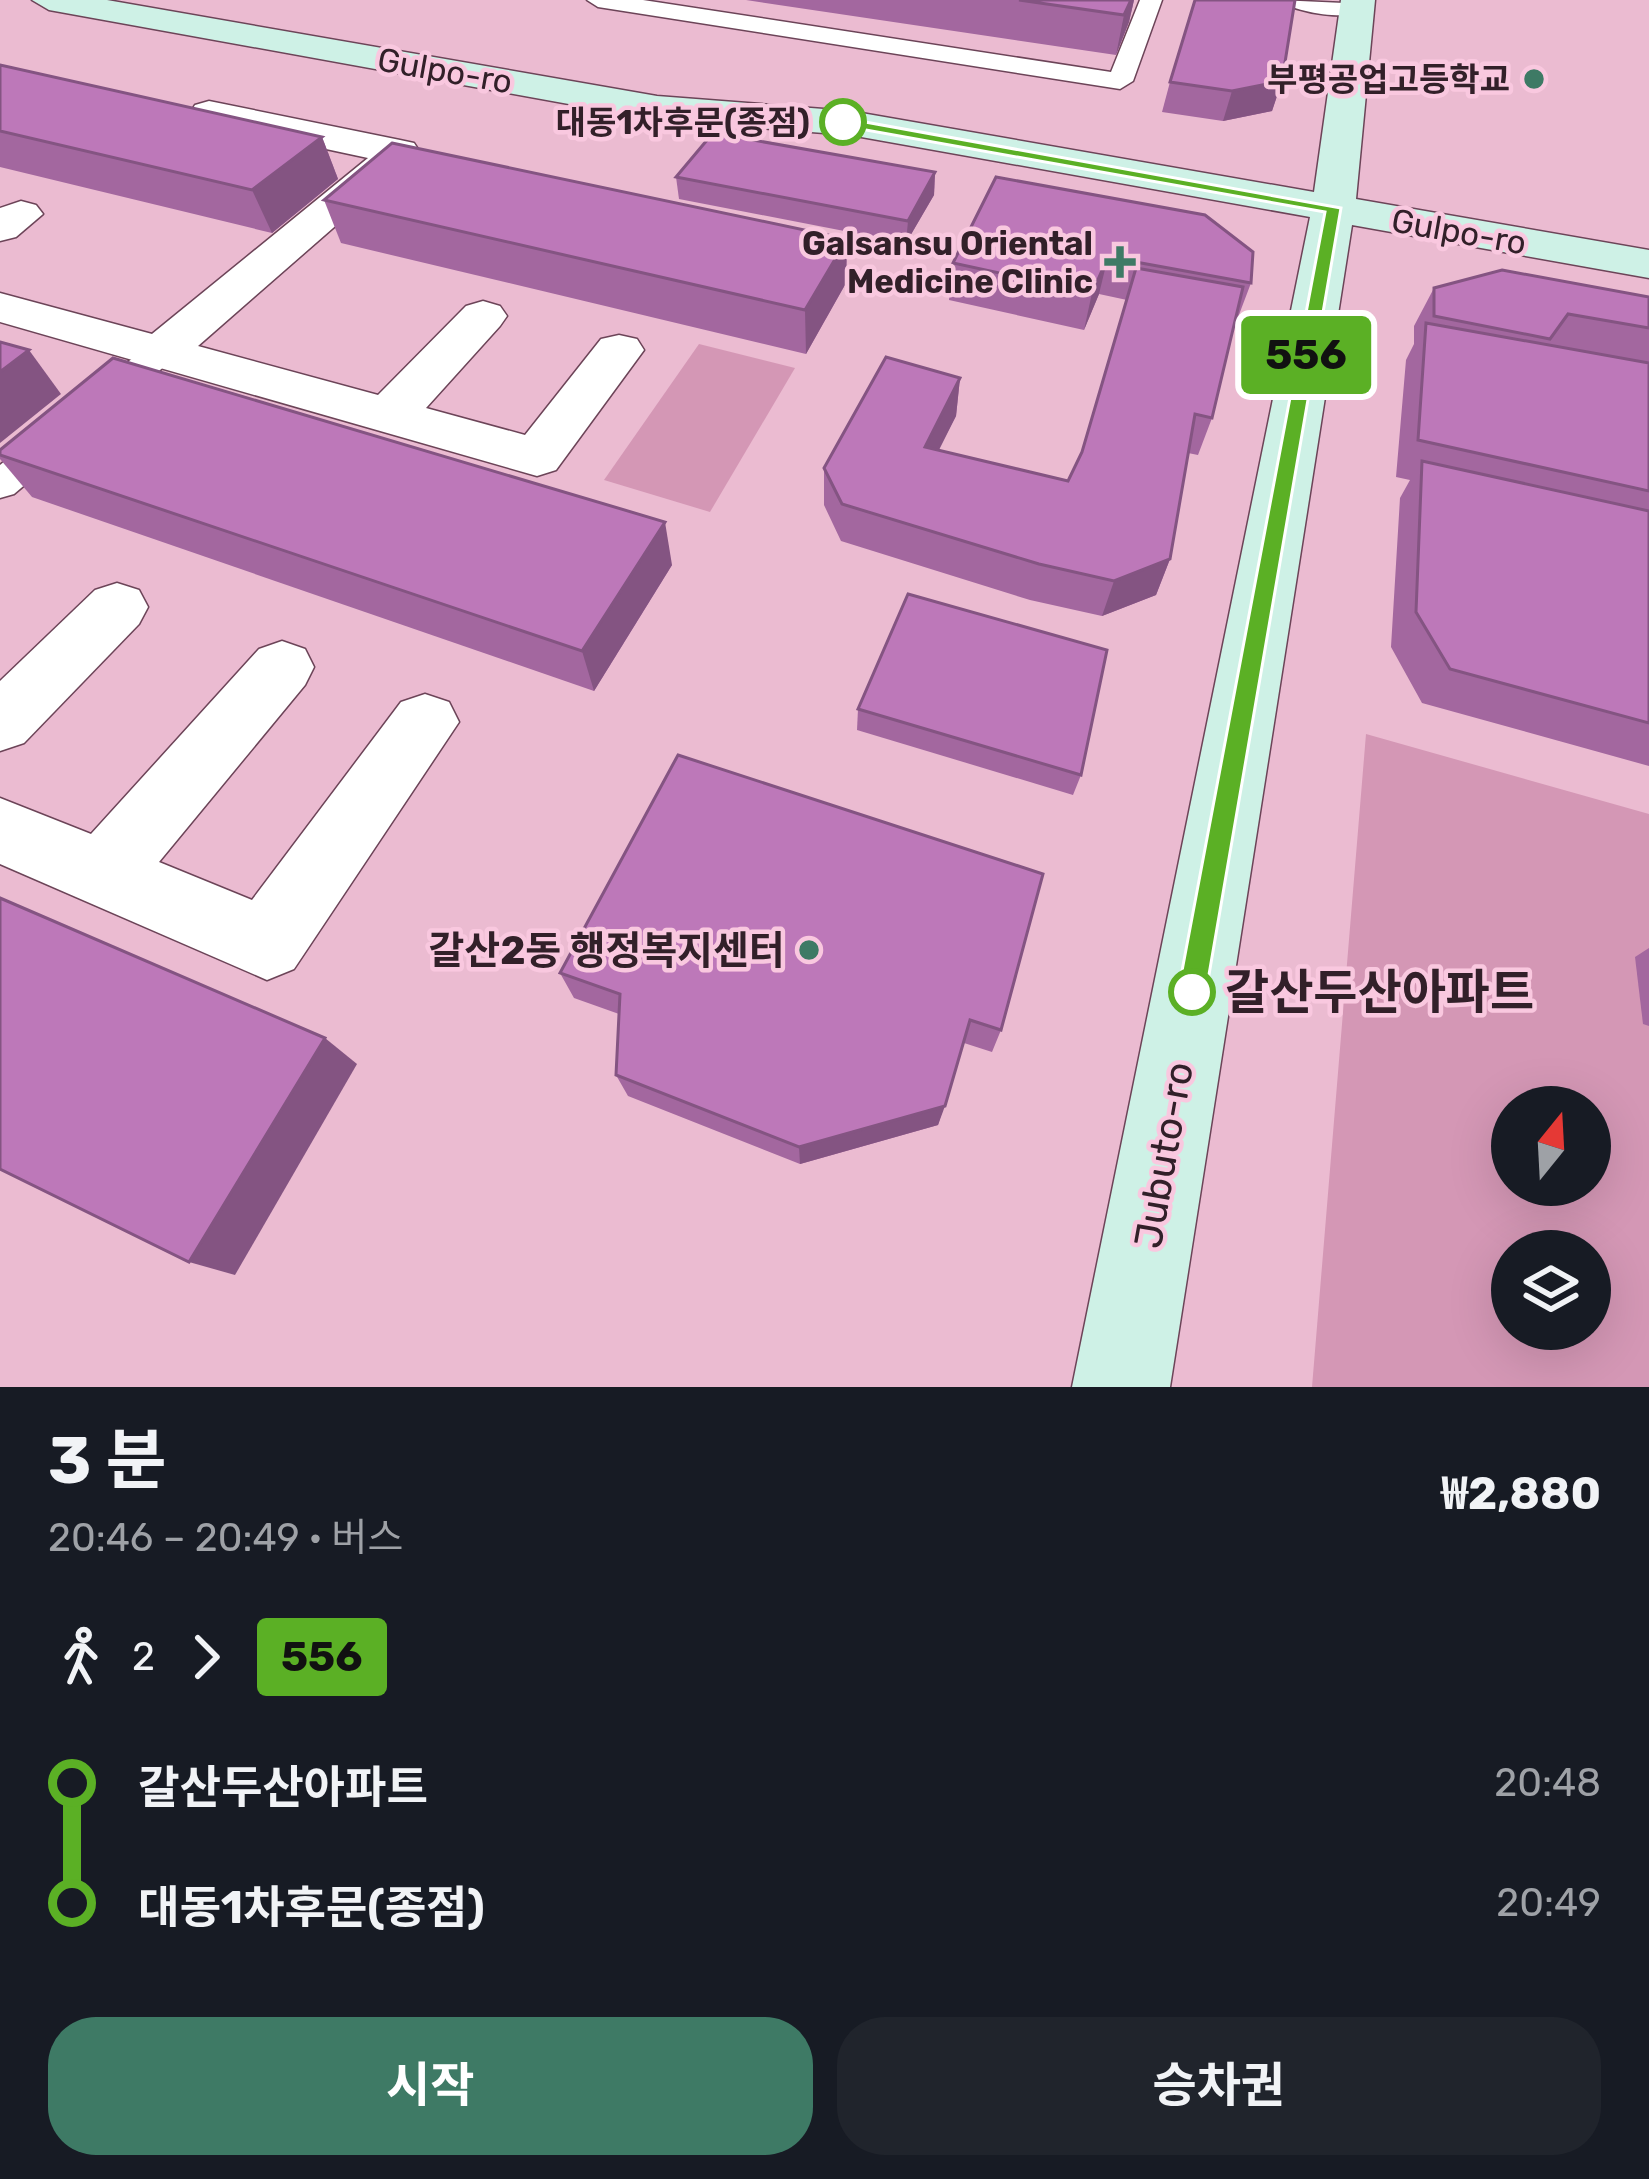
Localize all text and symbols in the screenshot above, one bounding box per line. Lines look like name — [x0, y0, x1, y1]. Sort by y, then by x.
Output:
street label: Gulpo-ro — [375, 39, 515, 102]
place label: 부평공업고등학교 — [1267, 60, 1510, 99]
marker: 부평공업고등학교 — [1521, 66, 1547, 92]
marker: 대동1차후문(종점) — [821, 100, 865, 144]
place label: 대동1차후문(종점) — [556, 103, 810, 142]
street label: Gulpo-ro — [1389, 200, 1529, 263]
place label: Galsansu Oriental Medicine Clinic — [802, 224, 1093, 301]
marker: Galsansu Oriental Medicine Clinic — [1104, 246, 1136, 278]
line badge: 556 — [1237, 316, 1375, 394]
text: 556 — [1265, 330, 1347, 380]
place label: 갈산2동 행정복지센터 — [428, 928, 785, 974]
marker: 갈산2동 행정복지센터 — [796, 937, 822, 963]
place label: 갈산두산아파트 — [1225, 964, 1534, 1021]
marker: 갈산두산아파트 — [1170, 970, 1214, 1014]
street label: Jubuto-ro — [1125, 1059, 1203, 1252]
north arrow — [1491, 1086, 1611, 1206]
map controls — [1491, 1086, 1611, 1350]
button: layers — [1491, 1230, 1611, 1350]
text: 3 분 — [48, 1421, 166, 1500]
text: ₩2,880 — [1441, 1467, 1601, 1520]
text: 20:46 – 20:49 · 버스 — [48, 1515, 403, 1561]
icon: walk — [48, 1624, 114, 1690]
icon: forward — [173, 1624, 239, 1690]
text: 556 — [281, 1632, 363, 1682]
text: 2 — [132, 1634, 155, 1680]
text: 20:48 — [1494, 1760, 1601, 1806]
text: 갈산두산아파트 — [138, 1761, 428, 1814]
text: 20:49 — [1496, 1880, 1601, 1926]
text: 대동1차후문(종점) — [138, 1881, 485, 1934]
button: 시작 — [48, 2017, 813, 2155]
button: 승차권 — [837, 2017, 1601, 2155]

